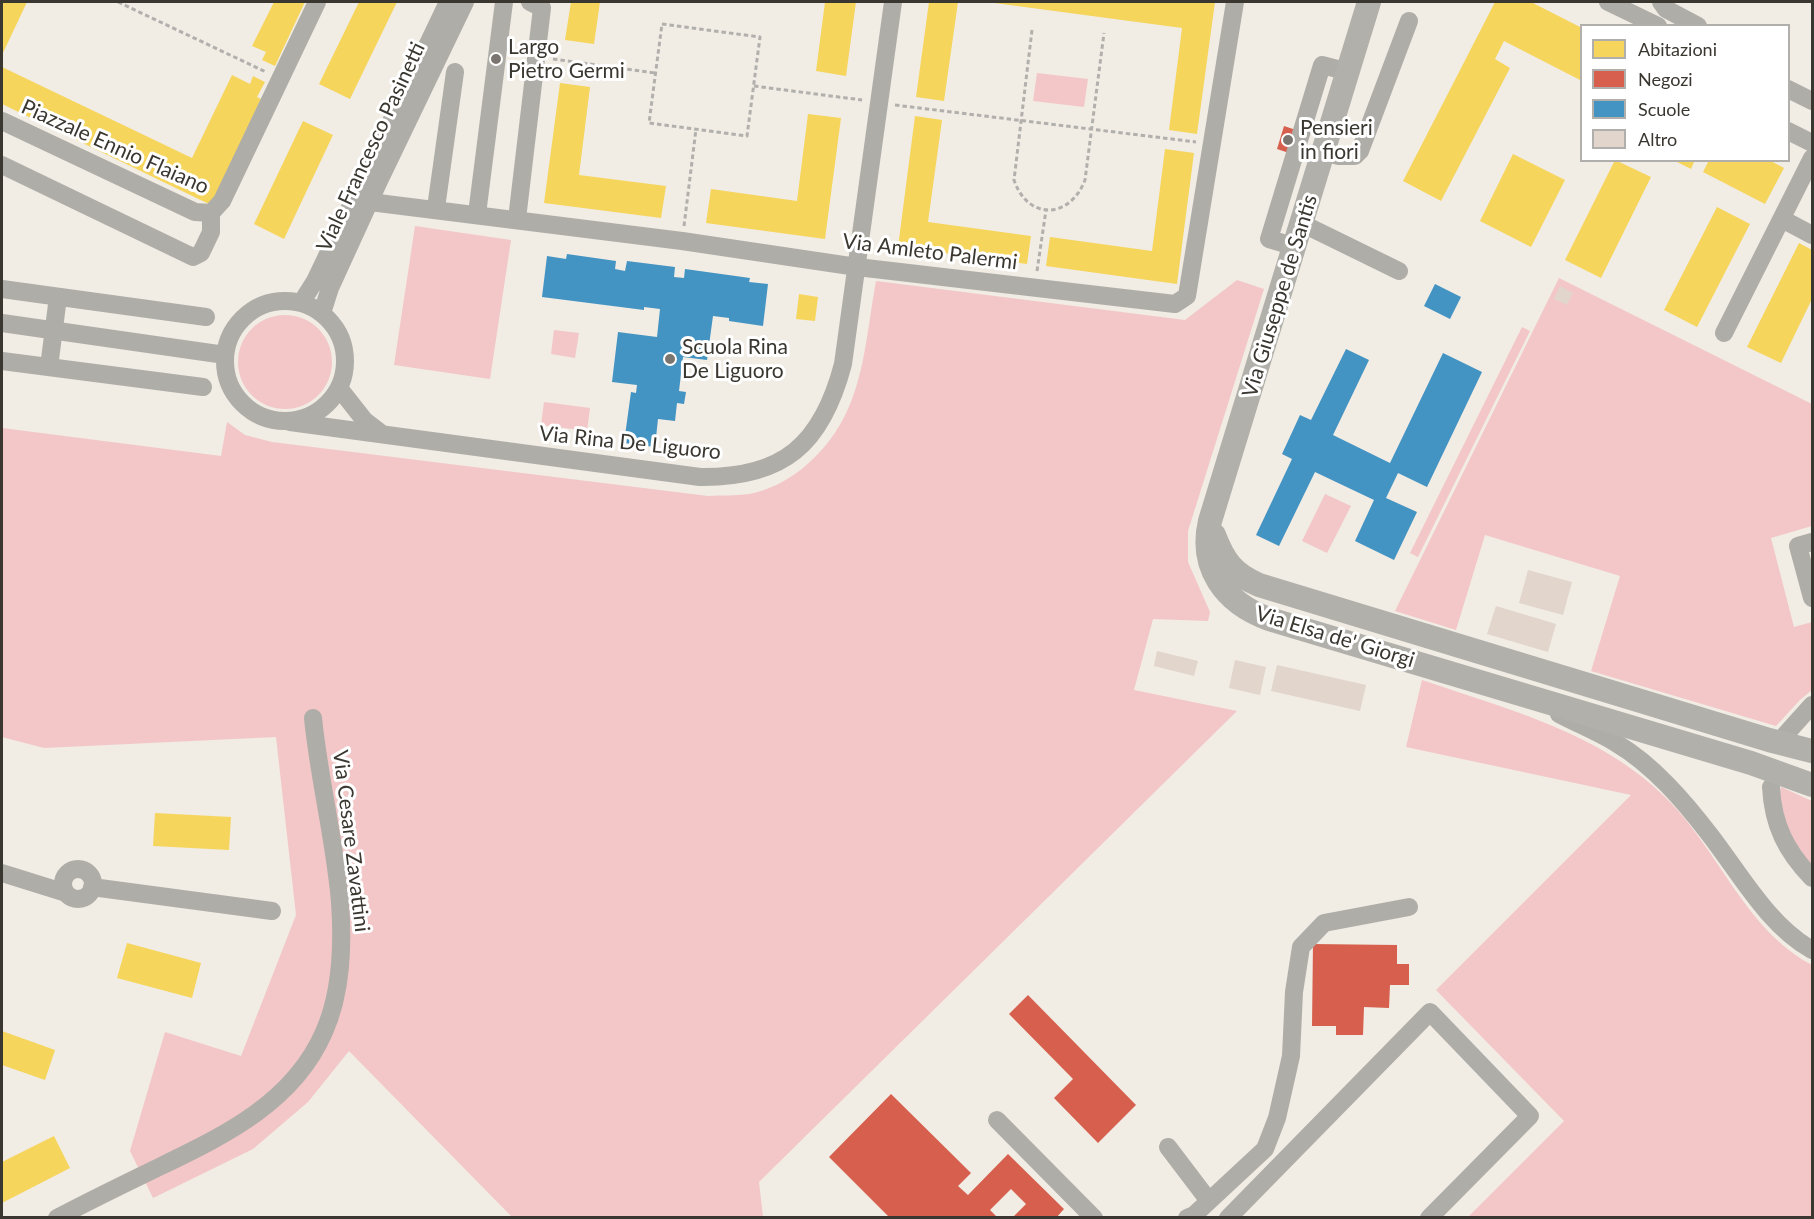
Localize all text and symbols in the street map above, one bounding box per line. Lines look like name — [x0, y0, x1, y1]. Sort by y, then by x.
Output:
legend — [1580, 24, 1790, 162]
place label: Largo Pietro Germi — [508, 34, 625, 84]
street label: Viale Francesco Pasinetti — [311, 38, 431, 256]
text: Abitazioni — [1638, 38, 1717, 60]
marker: Largo Pietro Germi — [489, 52, 503, 66]
text: Negozi — [1638, 68, 1693, 90]
street label: Piazzale Ennio Flaiano — [17, 94, 213, 200]
text: Scuole — [1638, 98, 1690, 120]
place label: Pensieri in fiori — [1300, 115, 1373, 165]
text: Altro — [1638, 128, 1677, 150]
marker: Pensieri in fiori — [1281, 133, 1295, 147]
street label: Via Giuseppe de Santis — [1237, 192, 1323, 400]
street label: Via Amleto Palermi — [841, 229, 1019, 275]
place label: Scuola Rina De Liguoro — [682, 334, 788, 384]
marker: Scuola Rina De Liguoro — [663, 352, 677, 366]
street label: Via Rina De Liguoro — [538, 421, 722, 465]
street label: Via Elsa de' Giorgi — [1253, 601, 1417, 673]
street label: Via Cesare Zavattini — [327, 749, 375, 933]

